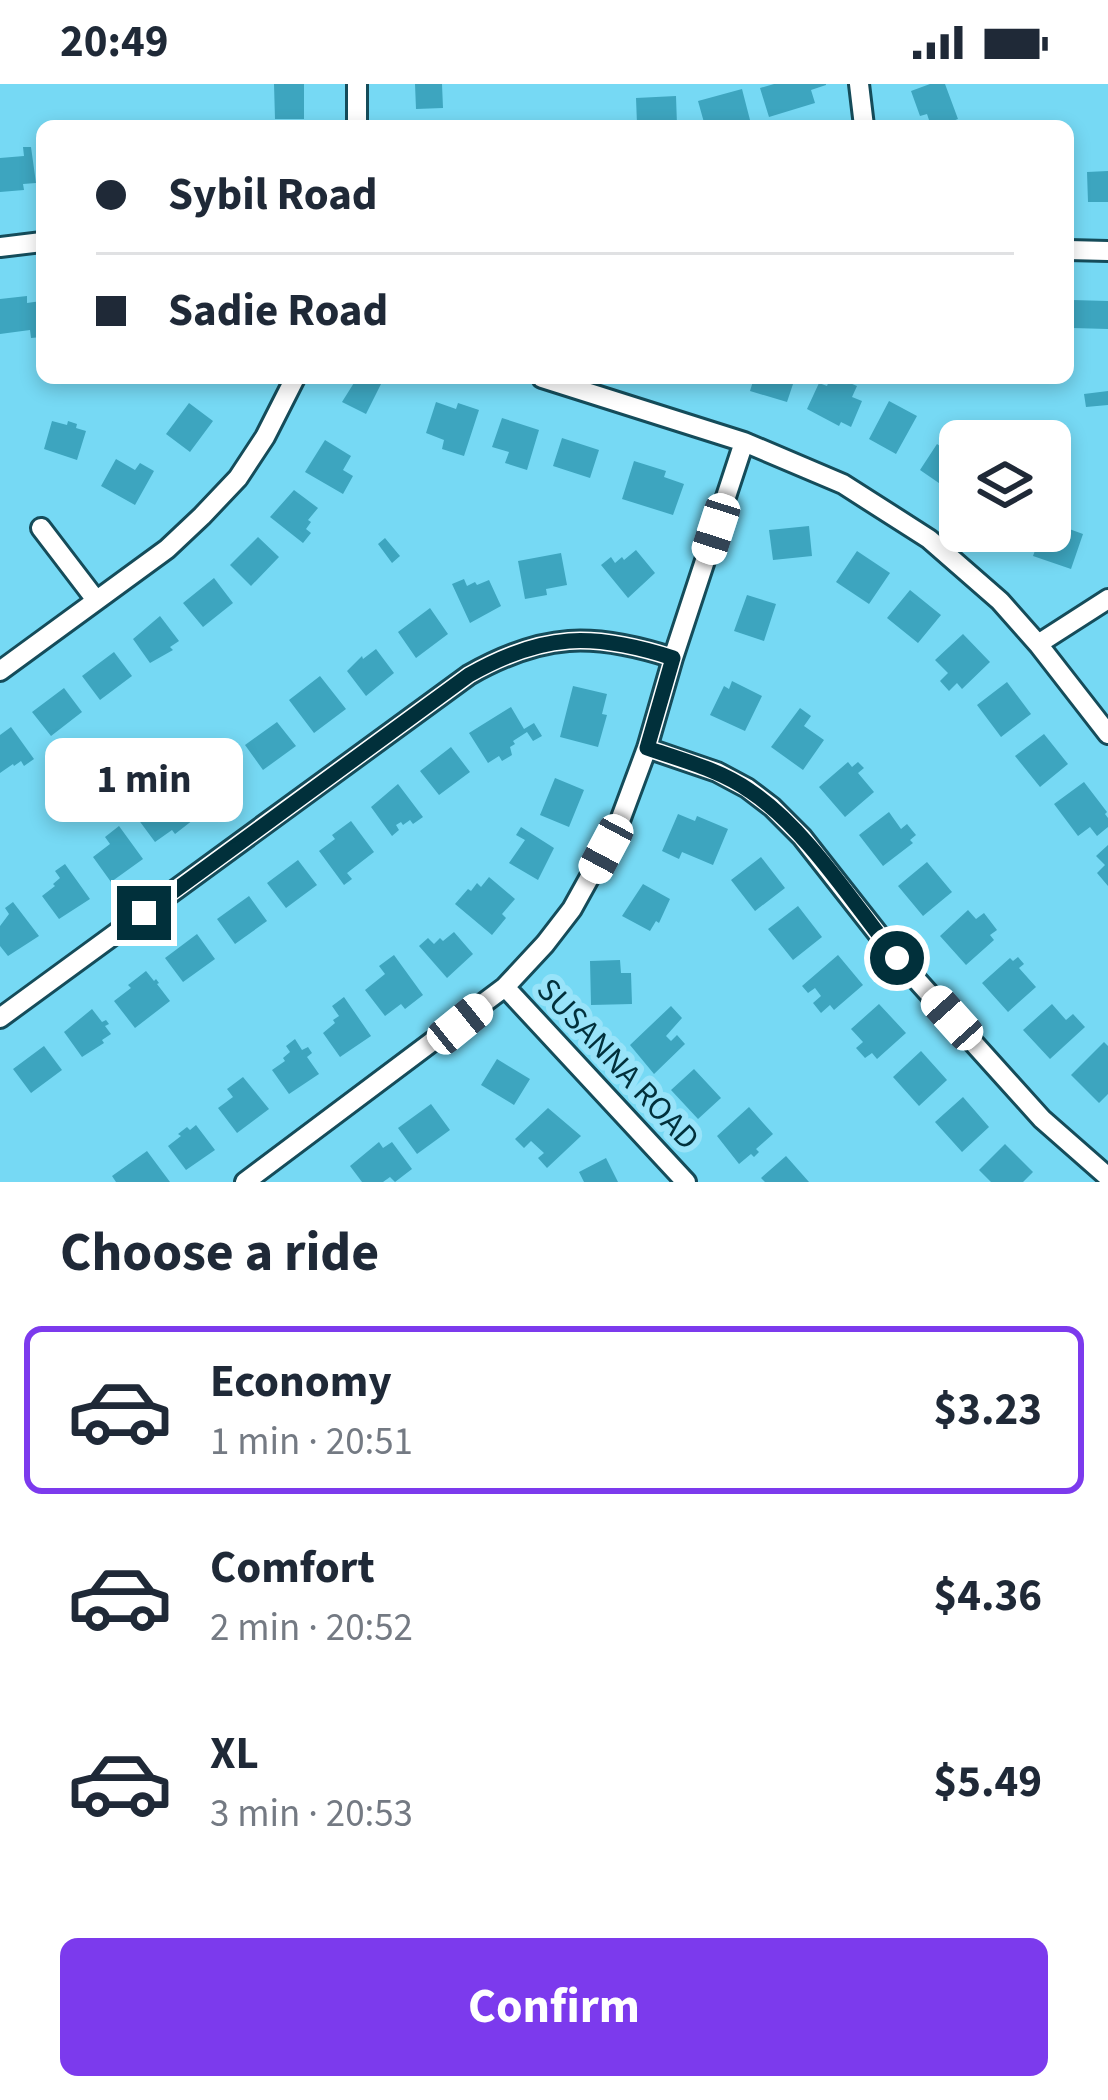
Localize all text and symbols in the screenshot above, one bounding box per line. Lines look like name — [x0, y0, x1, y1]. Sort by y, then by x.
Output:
text: 20:49 — [60, 10, 169, 74]
text: Sybil Road — [168, 163, 378, 227]
text: Sadie Road — [168, 279, 388, 343]
map controls — [939, 420, 1071, 552]
button: layers — [939, 420, 1071, 552]
car — [688, 489, 744, 569]
callout: 1 min — [45, 739, 243, 823]
text: 1 min — [97, 752, 191, 808]
car — [573, 809, 639, 889]
route end — [117, 886, 171, 940]
route start — [870, 931, 924, 985]
street label: SUSANNA ROAD — [526, 968, 710, 1160]
car — [915, 979, 989, 1057]
car — [421, 987, 499, 1061]
text: Choose a ride — [60, 1215, 379, 1292]
text: Economy — [210, 1350, 392, 1414]
icon: car — [66, 1356, 174, 1464]
text: $3.23 — [933, 1378, 1042, 1442]
text: 1 min · 20:51 — [210, 1414, 413, 1470]
text: Comfort — [210, 1536, 375, 1600]
icon: car — [66, 1542, 174, 1650]
text: $4.36 — [933, 1564, 1042, 1628]
text: 2 min · 20:52 — [210, 1600, 413, 1656]
text: XL — [210, 1722, 259, 1786]
icon: car — [66, 1728, 174, 1836]
text: $5.49 — [933, 1750, 1042, 1814]
text: 3 min · 20:53 — [210, 1786, 413, 1842]
button: Confirm — [60, 1938, 1048, 2076]

